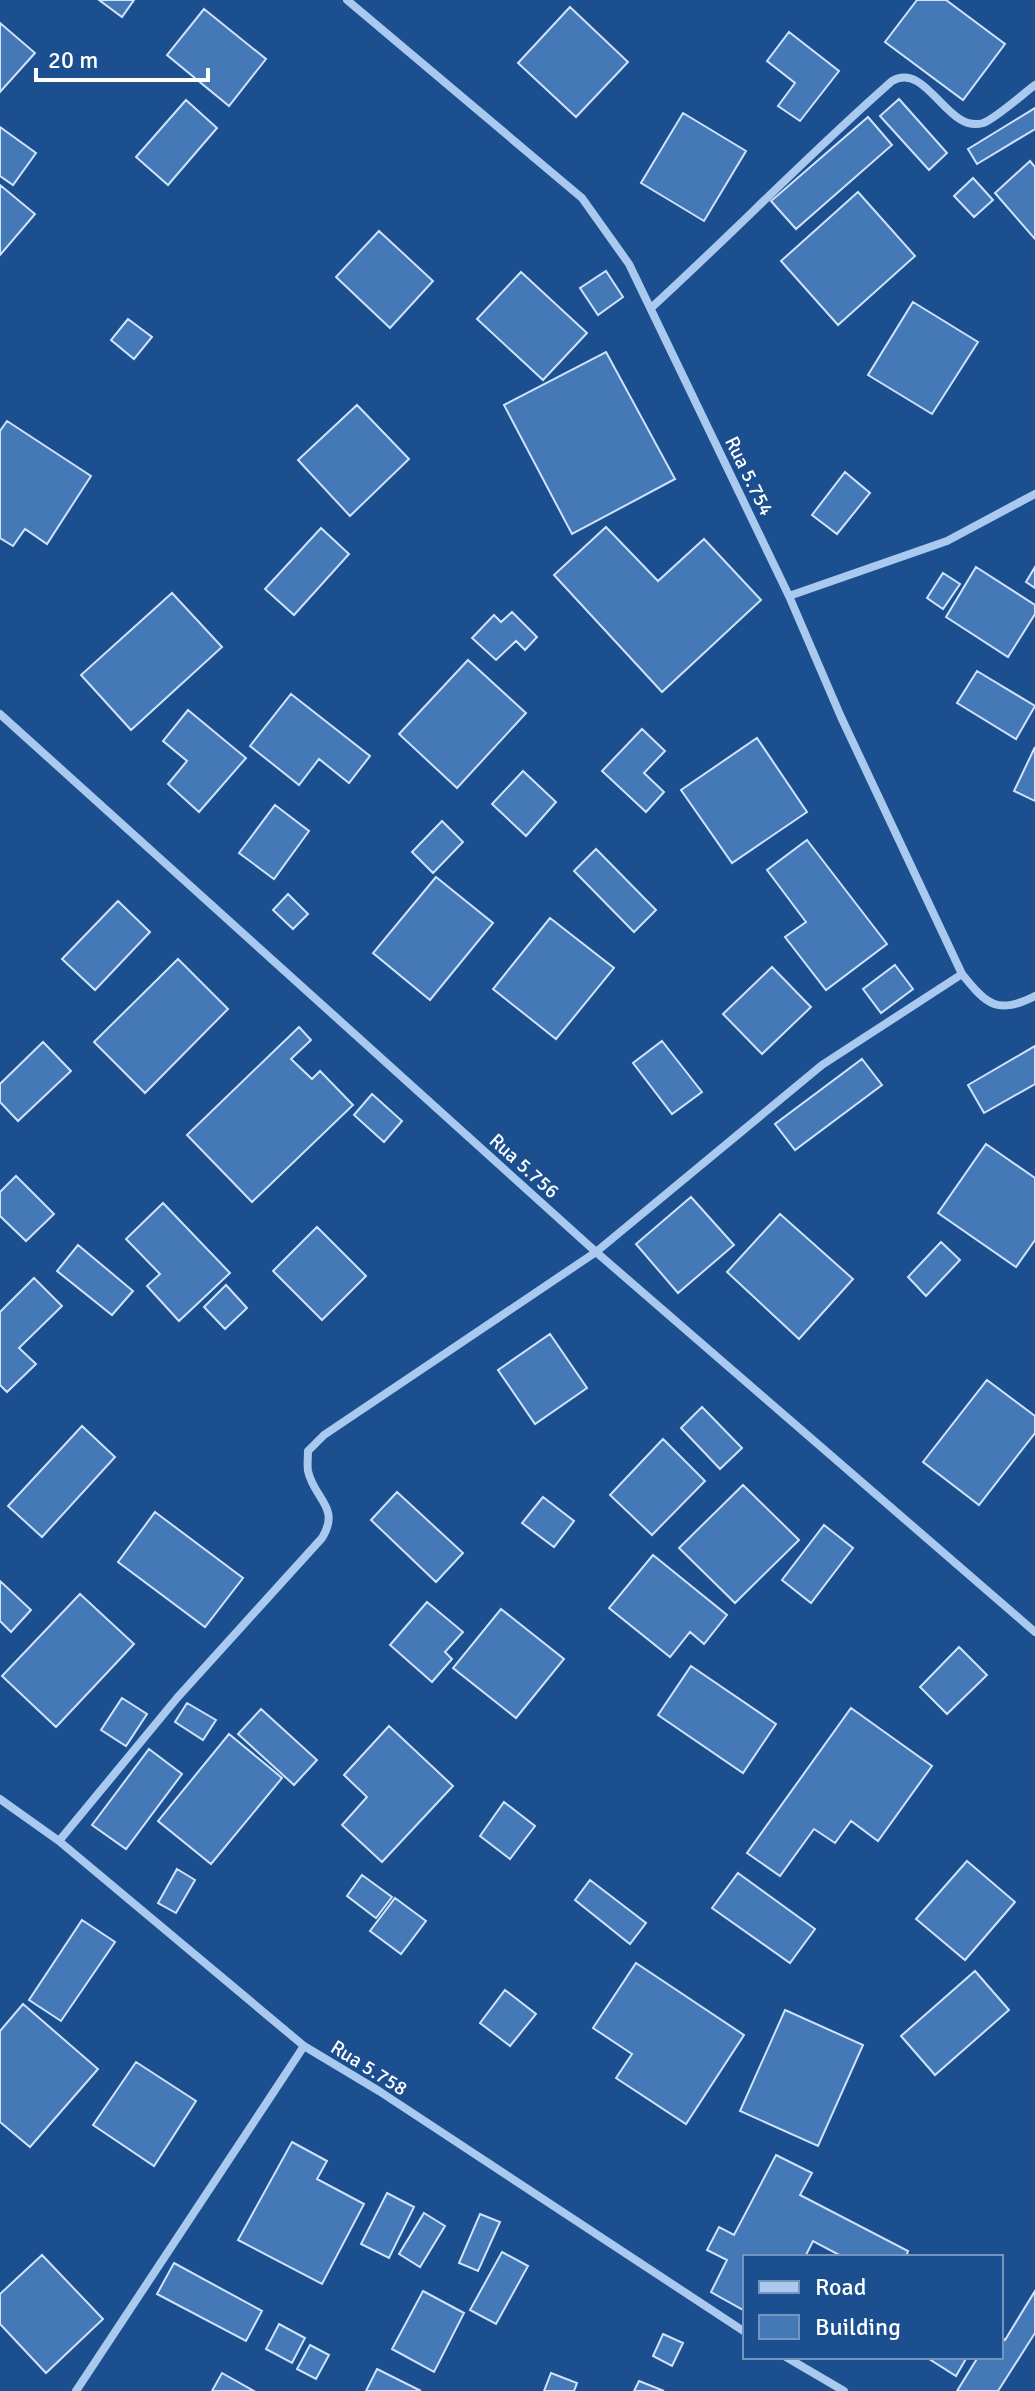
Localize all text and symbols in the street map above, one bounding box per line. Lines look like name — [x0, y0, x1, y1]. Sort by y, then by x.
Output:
scale bar — [36, 32, 208, 82]
text: 20 m — [48, 45, 98, 75]
street label: Rua 5.754 — [719, 432, 779, 520]
street label: Rua 5.756 — [484, 1128, 564, 1204]
street label: Rua 5.758 — [326, 2035, 412, 2101]
legend — [743, 2255, 1003, 2359]
text: Road — [815, 2272, 866, 2302]
text: Building — [815, 2312, 901, 2342]

